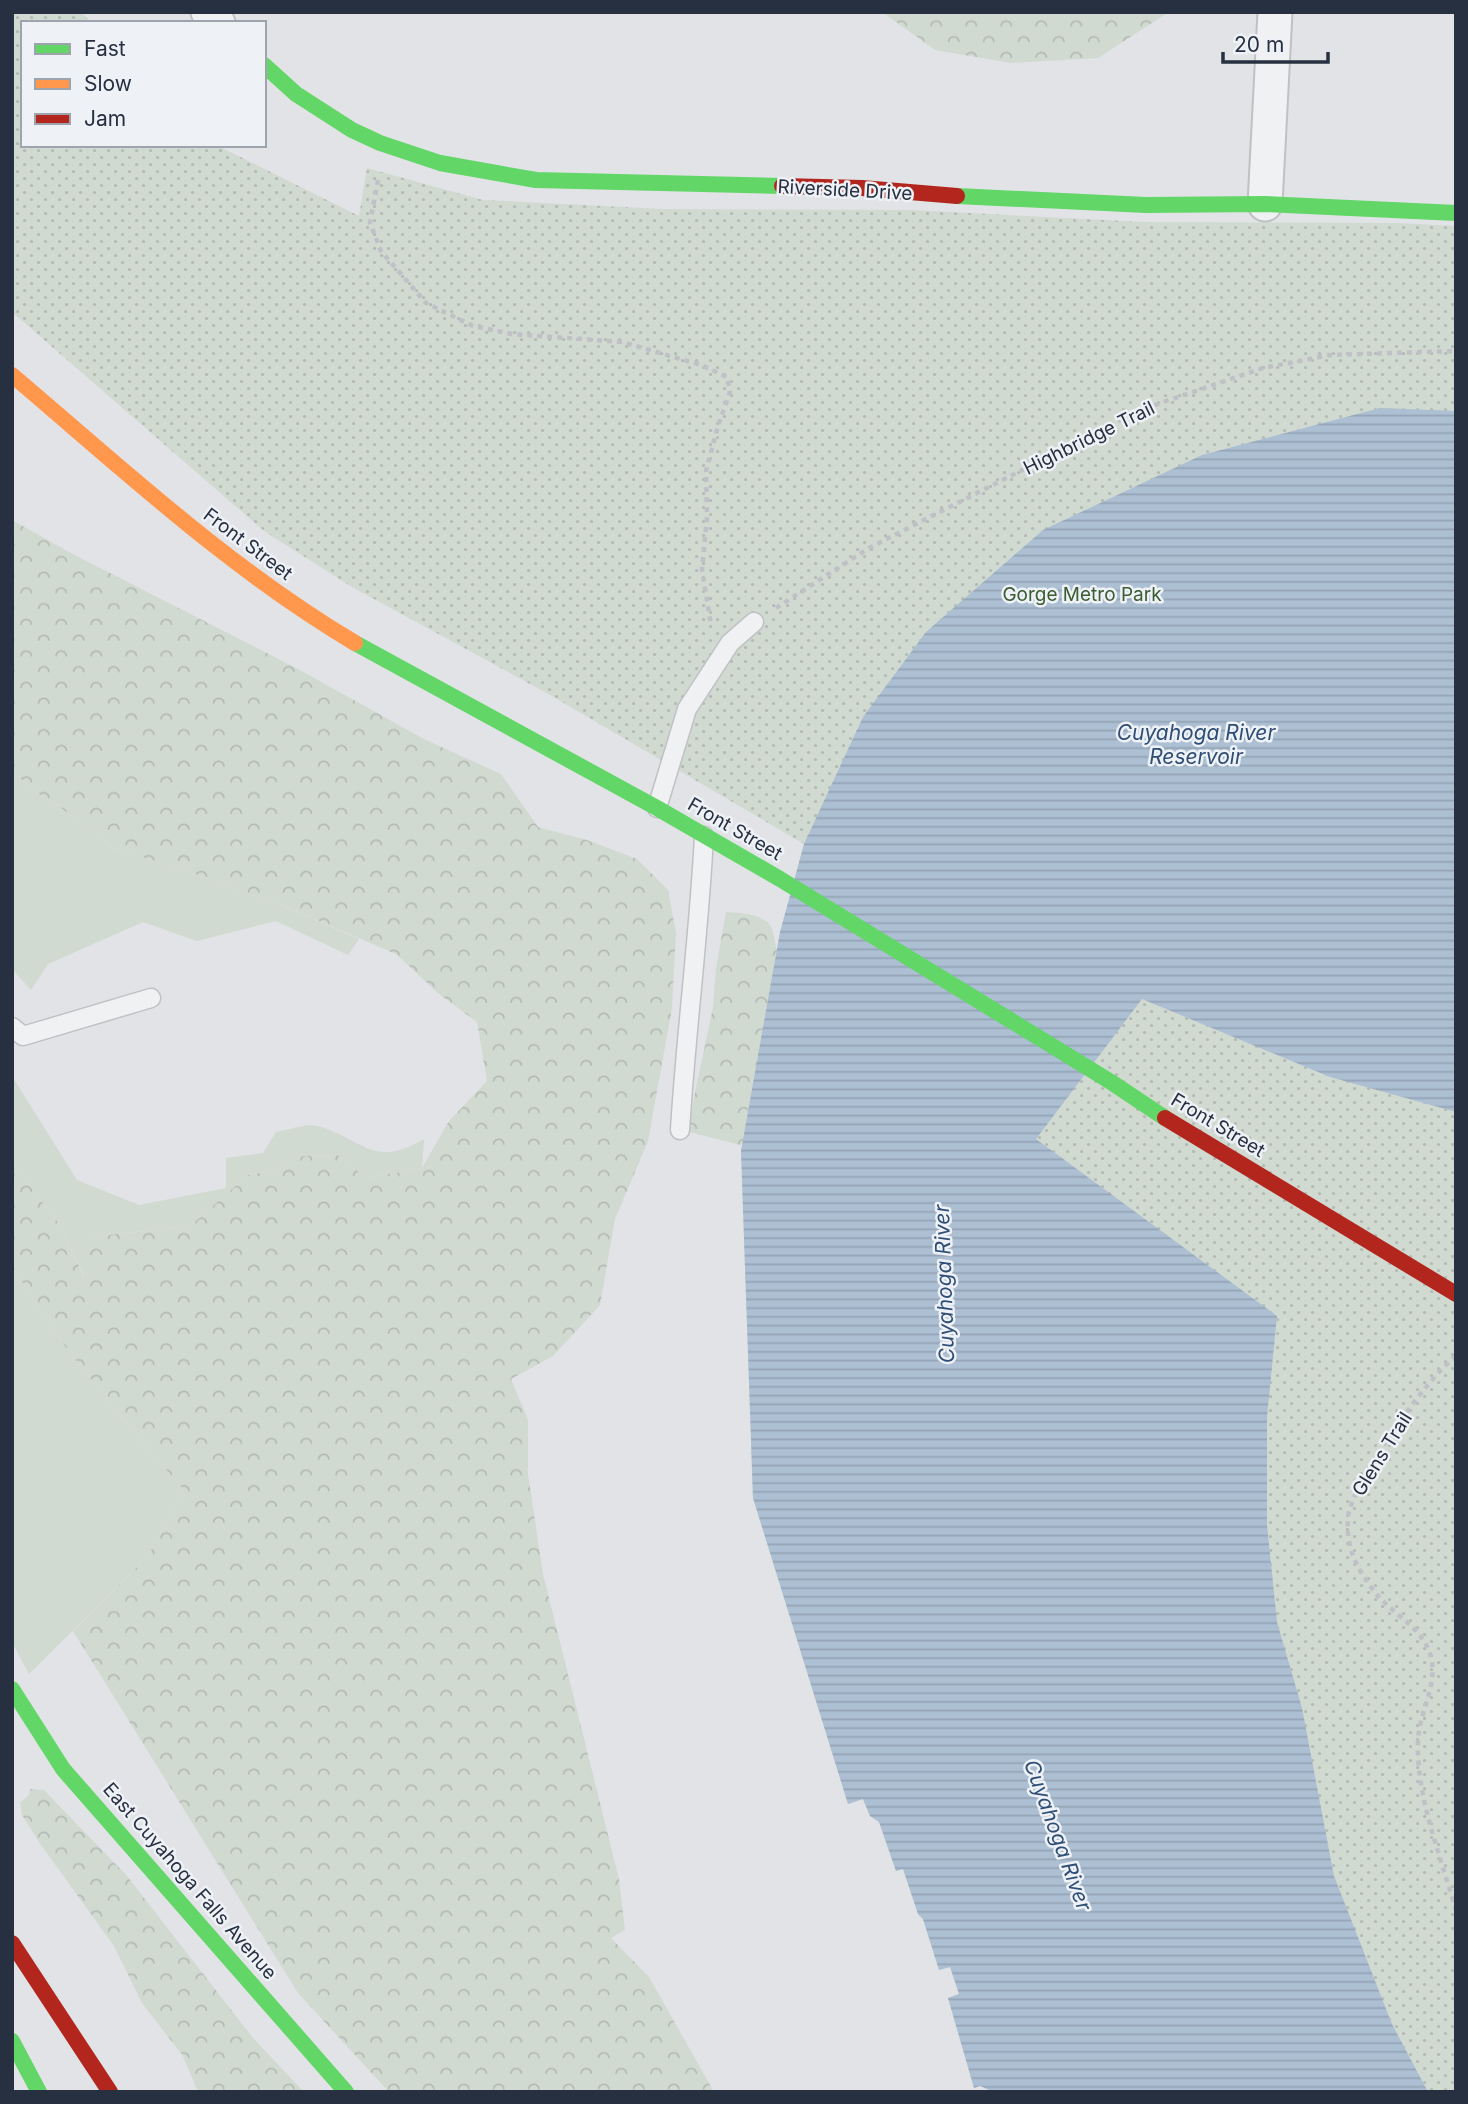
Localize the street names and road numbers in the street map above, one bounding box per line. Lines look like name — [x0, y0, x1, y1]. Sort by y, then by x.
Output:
street label: Riverside Drive — [777, 175, 913, 205]
street label: Highbridge Trail — [1020, 396, 1158, 480]
street label: Front Street — [199, 503, 297, 585]
street label: Front Street — [684, 793, 786, 865]
street label: Front Street — [1167, 1088, 1269, 1162]
street label: Glens Trail — [1347, 1408, 1417, 1500]
street label: East Cuyahoga Falls Avenue — [98, 1778, 282, 1984]

